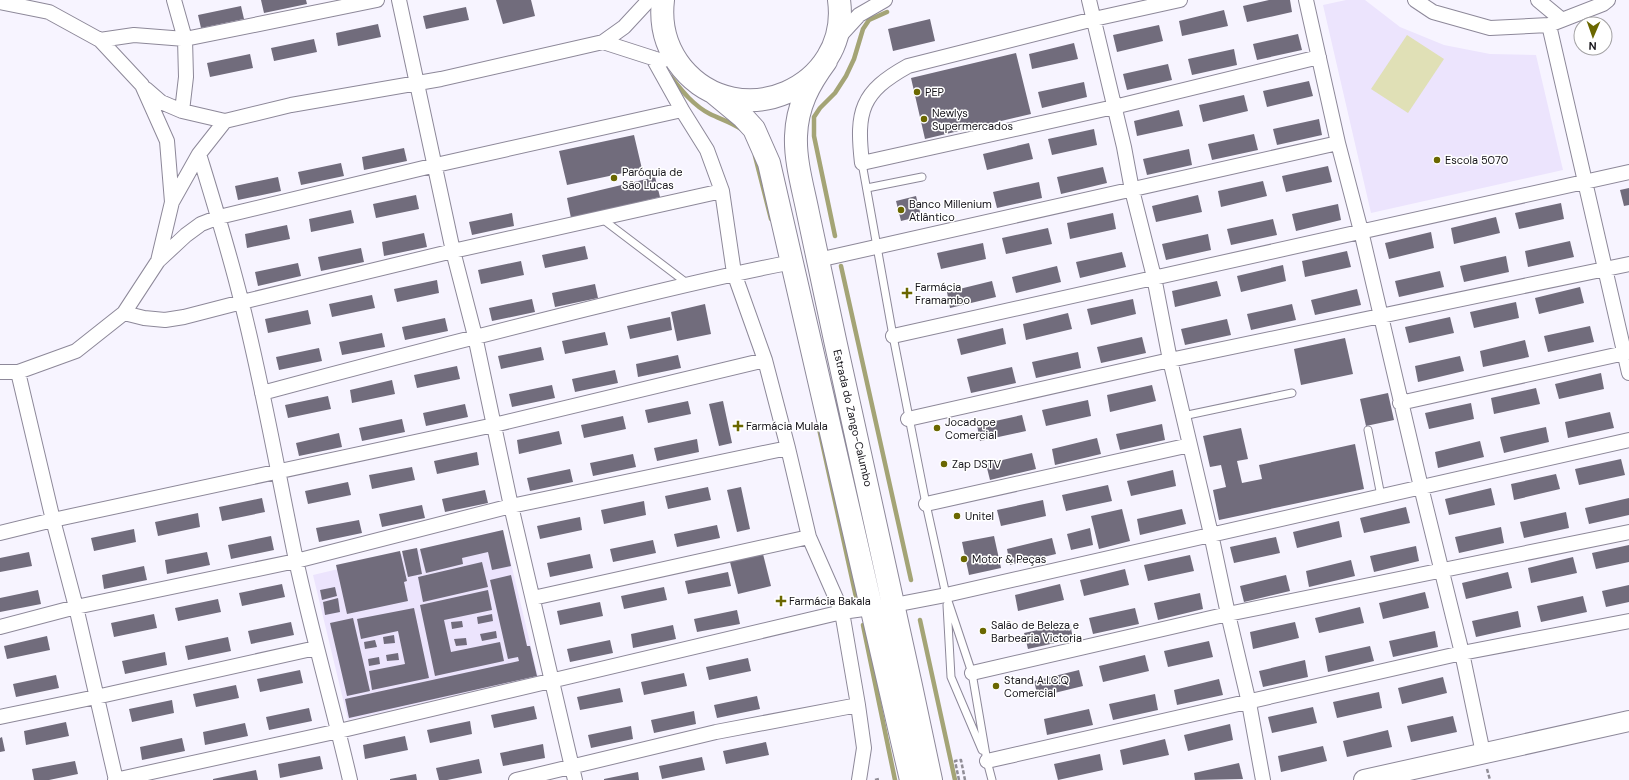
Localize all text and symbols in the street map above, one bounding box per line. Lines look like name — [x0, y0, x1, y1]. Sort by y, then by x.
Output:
north arrow — [1573, 16, 1613, 56]
text: N — [1588, 39, 1597, 53]
place label: PEP — [925, 85, 944, 99]
marker: PEP — [912, 87, 922, 97]
place label: Newlys Supermercados — [932, 106, 1013, 133]
marker: Newlys Supermercados — [919, 114, 929, 124]
place label: Escola 5070 — [1445, 153, 1508, 167]
marker: Escola 5070 — [1432, 155, 1442, 165]
place label: Paróquia de São Lucas — [622, 165, 682, 192]
marker: Paróquia de São Lucas — [609, 173, 619, 183]
place label: Banco Millenium Atlântico — [909, 197, 992, 224]
marker: Banco Millenium Atlântico — [896, 205, 906, 215]
place label: Farmácia Framambo — [915, 280, 970, 307]
marker: Farmácia Framambo — [902, 288, 912, 298]
street label: Estrada do Zango-Calumbo — [830, 348, 876, 488]
place label: Jocadope Comercial — [945, 415, 997, 442]
place label: Farmácia Mulala — [746, 419, 828, 433]
marker: Farmácia Mulala — [733, 421, 743, 431]
marker: Jocadope Comercial — [932, 423, 942, 433]
place label: Zap DSTV — [952, 457, 1002, 471]
marker: Zap DSTV — [939, 459, 949, 469]
place label: Unitel — [965, 509, 994, 523]
marker: Unitel — [952, 511, 962, 521]
place label: Motor & Peças — [972, 552, 1046, 566]
marker: Motor & Peças — [959, 554, 969, 564]
place label: Farmácia Bakala — [789, 594, 871, 608]
marker: Farmácia Bakala — [776, 596, 786, 606]
place label: Salão de Beleza e Barbearia Victoria — [991, 618, 1082, 645]
marker: Salão de Beleza e Barbearia Victoria — [978, 626, 988, 636]
place label: Stand A.I.C.Q Comercial — [1004, 673, 1069, 700]
marker: Stand A.I.C.Q Comercial — [991, 681, 1001, 691]

